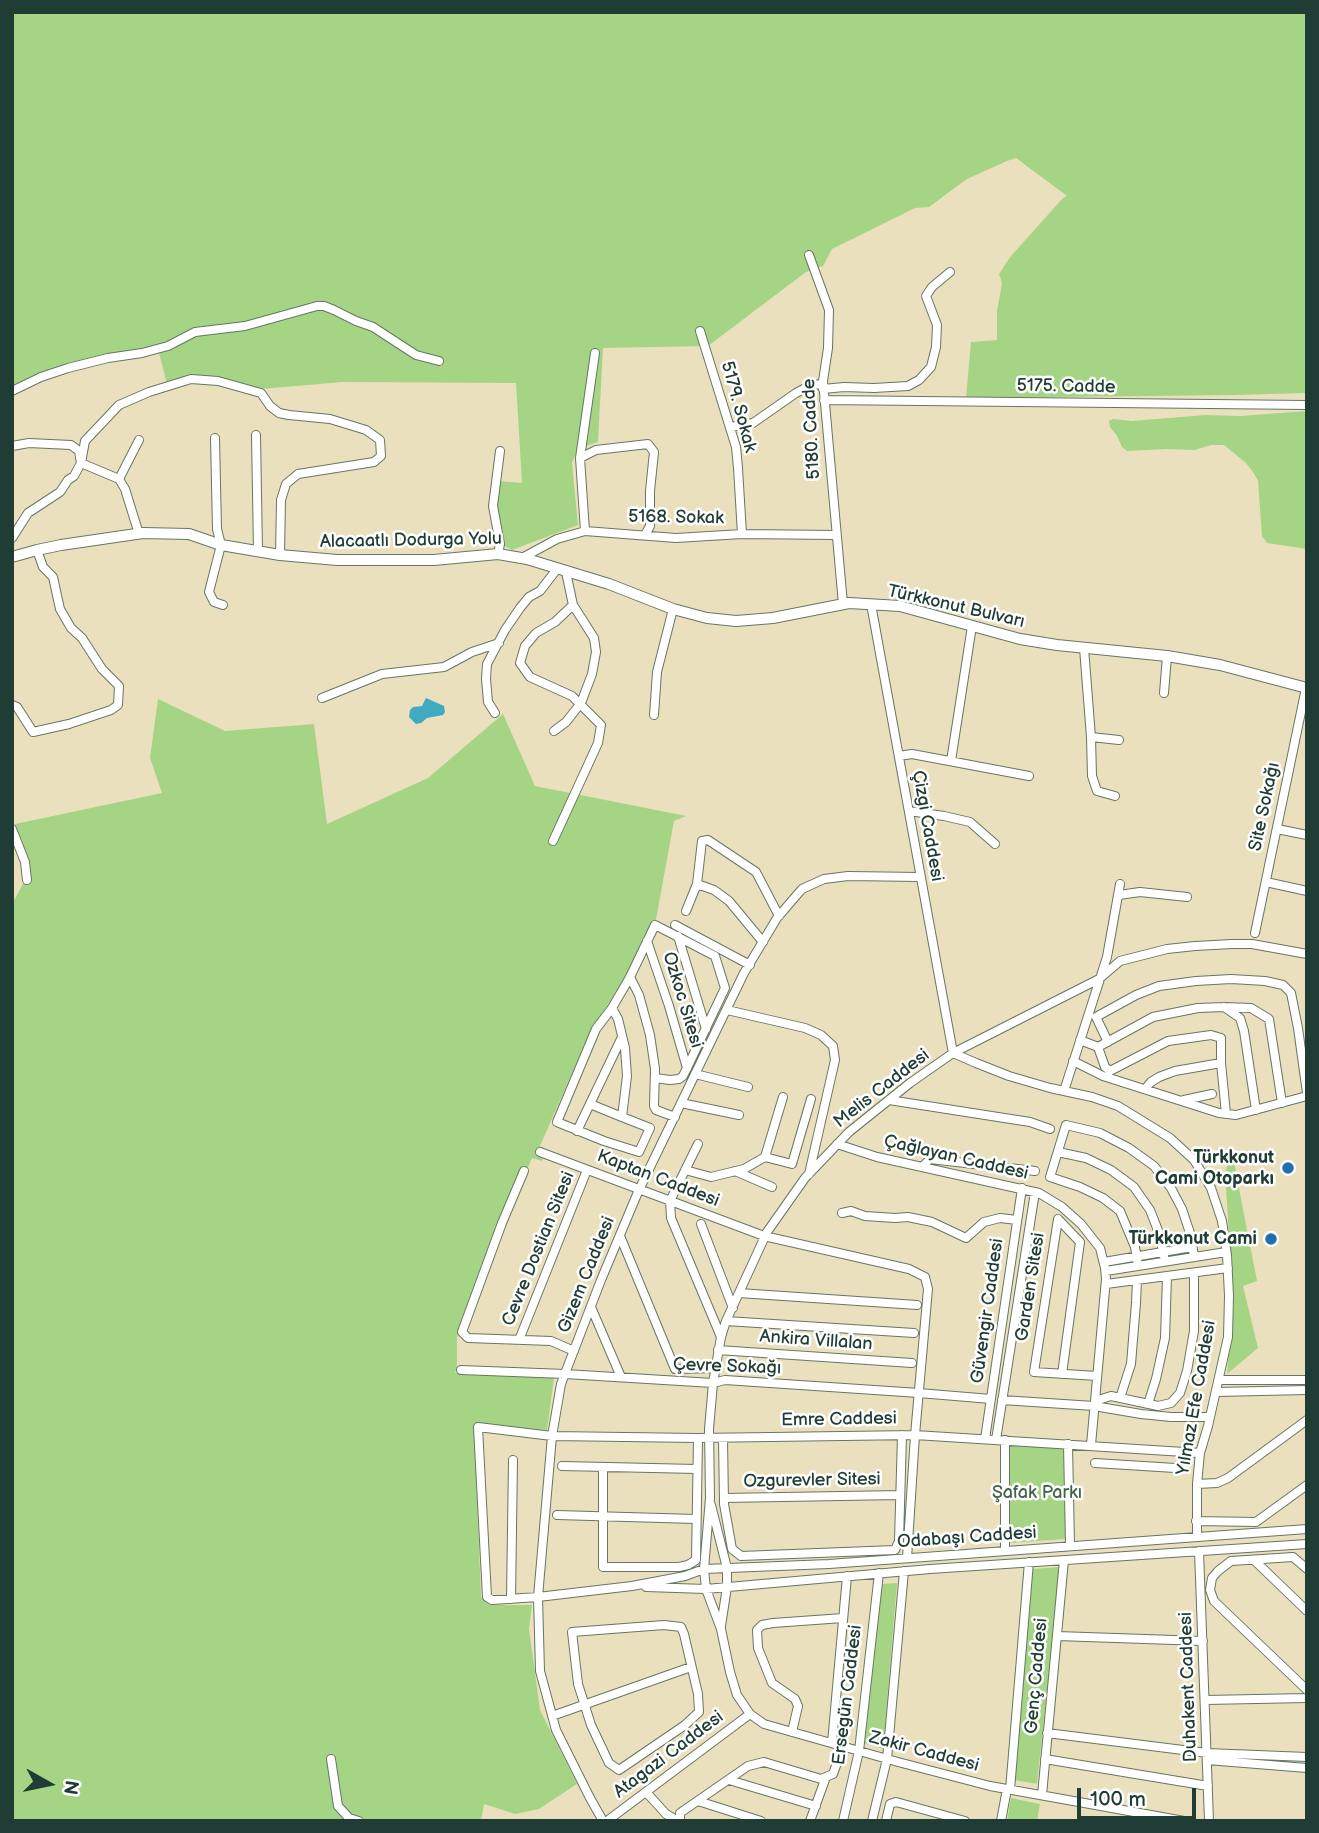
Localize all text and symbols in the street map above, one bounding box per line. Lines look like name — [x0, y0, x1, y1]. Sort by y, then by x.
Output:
street label: 5179. Sokak — [715, 359, 761, 455]
street label: 5175. Cadde — [1016, 375, 1116, 399]
street label: 5180. Cadde — [799, 378, 825, 480]
street label: 5168. Sokak — [628, 506, 724, 530]
street label: Alacaatlı Dodurga Yolu — [320, 529, 502, 553]
street label: Türkkonut Bulvarı — [885, 581, 1027, 633]
street label: Site Sokağı — [1245, 761, 1285, 853]
street label: Çizgi Caddesi — [907, 769, 947, 883]
street label: Ozkoc Sitesi — [657, 949, 707, 1051]
street label: Melis Caddesi — [830, 1045, 934, 1133]
street label: Çağlayan Caddesi — [882, 1131, 1030, 1185]
street label: Kaptan Caddesi — [594, 1146, 722, 1212]
place label: Türkkonut Cami Otoparkı — [1155, 1147, 1274, 1190]
marker: Türkkonut Cami Otoparkı — [1280, 1160, 1296, 1176]
street label: Cevre Dostian Sitesi — [498, 1169, 580, 1329]
street label: Gizem Caddesi — [554, 1214, 620, 1336]
place label: Türkkonut Cami — [1129, 1228, 1257, 1250]
street label: Garden Sitesi — [1012, 1231, 1050, 1343]
marker: Türkkonut Cami — [1263, 1231, 1279, 1247]
street label: Güvengir Caddesi — [967, 1237, 1009, 1385]
street label: Yılmaz Efe Caddesi — [1173, 1319, 1221, 1477]
street label: Ankira Villalan — [759, 1326, 873, 1356]
street label: Çevre Sokağı — [673, 1354, 781, 1380]
street label: Emre Caddesi — [781, 1408, 897, 1432]
street label: Ozgurevler Sitesi — [743, 1469, 881, 1493]
park label: Şafak Parkı — [992, 1482, 1082, 1504]
street label: Odabaşı Caddesi — [897, 1522, 1037, 1554]
street label: Duhakent Caddesi — [1176, 1611, 1202, 1763]
street label: Genç Caddesi — [1021, 1617, 1053, 1735]
street label: Ersegün Caddesi — [829, 1624, 867, 1766]
street label: Atagazi Caddesi — [610, 1707, 728, 1803]
street label: Zakir Caddesi — [867, 1727, 981, 1777]
north arrow — [14, 1749, 84, 1819]
scale bar — [1081, 1773, 1200, 1817]
text: N — [58, 1779, 83, 1796]
text: 100 m — [1090, 1787, 1146, 1812]

